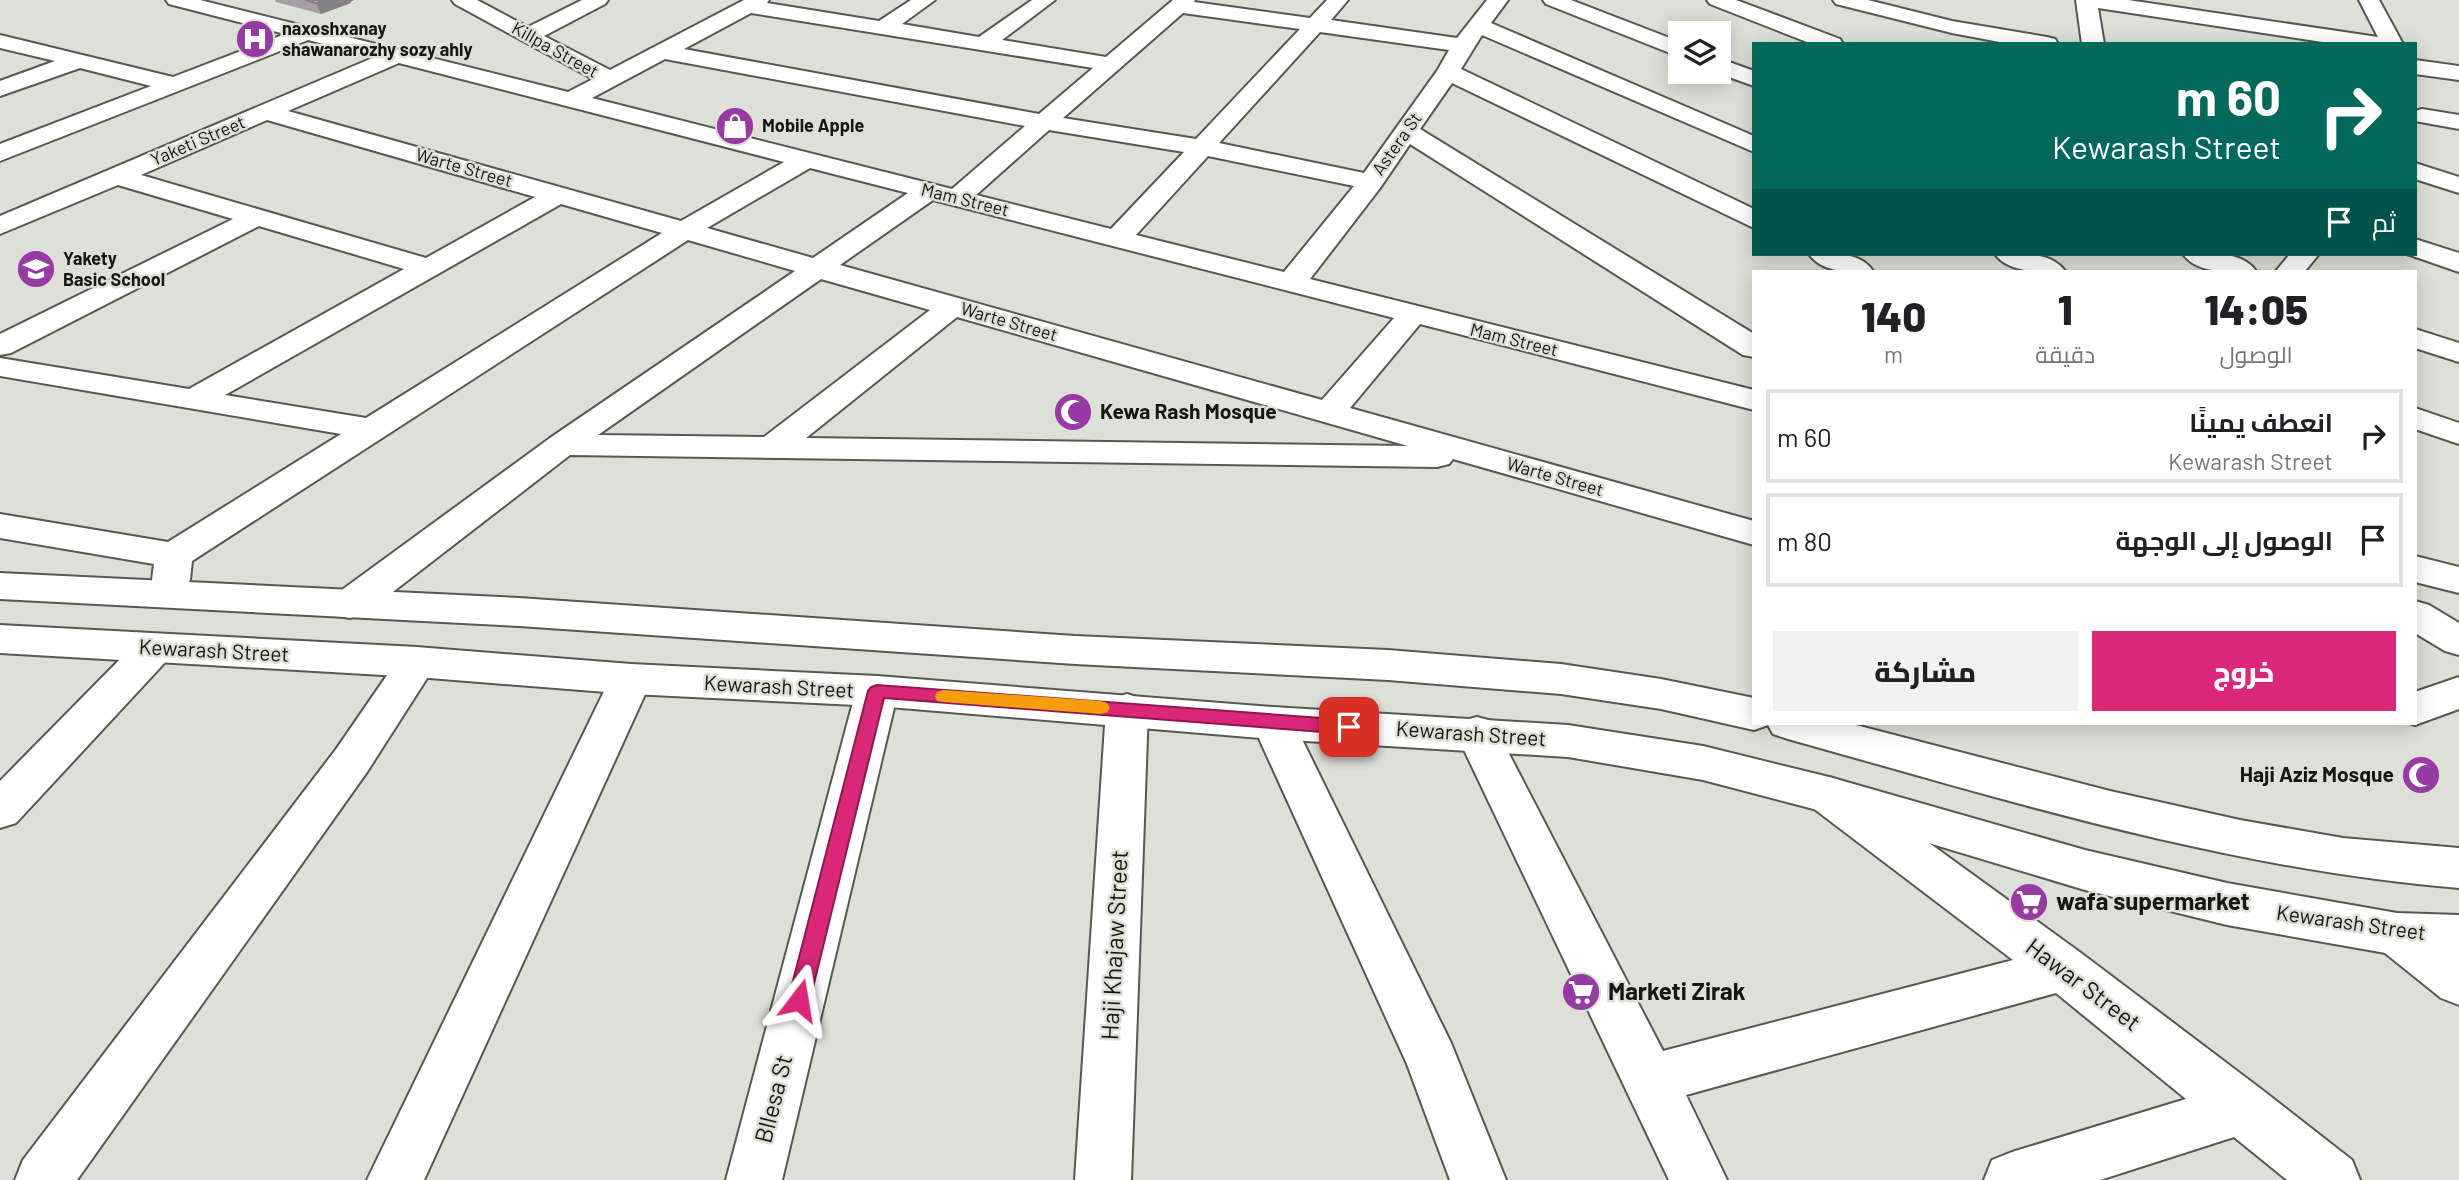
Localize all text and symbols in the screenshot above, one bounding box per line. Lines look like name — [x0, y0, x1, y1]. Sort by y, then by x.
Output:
street label: Killpa Street — [508, 16, 603, 82]
place label: naxoshxanay shawanarozhy sozy ahly — [282, 17, 473, 60]
hospital icon: naxoshxanay shawanarozhy sozy ahly — [234, 18, 276, 60]
map controls — [1668, 21, 1731, 84]
button: layers — [1668, 21, 1731, 84]
text: 60 m — [2176, 67, 2281, 126]
icon: right — [2305, 70, 2396, 161]
shop icon: Mobile Apple — [714, 105, 756, 147]
street label: Astera St — [1367, 108, 1426, 179]
street label: Yaketi Street — [147, 110, 248, 170]
place label: Mobile Apple — [762, 114, 864, 136]
text: Kewarash Street — [2052, 127, 2281, 165]
street label: Warte Street — [413, 143, 515, 191]
street label: Mam Street — [919, 178, 1011, 221]
icon: arrive — [2320, 203, 2358, 241]
text: ثم — [2372, 206, 2396, 237]
place label: Yakety Basic School — [63, 247, 165, 290]
school or university icon: Yakety Basic School — [15, 248, 57, 290]
text: 1 — [2058, 283, 2073, 333]
text: 14:05 — [2204, 283, 2308, 333]
text: 140 — [1861, 290, 1926, 340]
street label: Warte Street — [958, 297, 1060, 345]
street label: Mam Street — [1468, 318, 1560, 361]
text: m — [1884, 340, 1903, 368]
text: دقيقة — [2035, 340, 2095, 368]
text: الوصول — [2219, 340, 2293, 368]
mosque icon: Kewa Rash Mosque — [1052, 391, 1094, 433]
place label: Kewa Rash Mosque — [1100, 398, 1277, 423]
text: انعطف يمينًا — [2189, 406, 2333, 437]
icon: right — [2354, 417, 2392, 455]
text: 60 m — [1777, 421, 1832, 452]
text: Kewarash Street — [2168, 447, 2333, 475]
street label: Warte Street — [1504, 452, 1606, 500]
icon: arrive — [2354, 521, 2392, 559]
text: الوصول إلى الوجهة — [2115, 524, 2333, 555]
text: 80 m — [1777, 525, 1832, 556]
button: مشاركة — [1773, 631, 2078, 711]
button: خروج — [2092, 631, 2396, 711]
street label: Kewarash Street — [138, 633, 290, 666]
street label: Kewarash Street — [703, 669, 855, 702]
pin — [1319, 697, 1379, 757]
icon: arrive — [1330, 708, 1368, 746]
street label: Kewarash Street — [1395, 715, 1547, 750]
mosque icon: Haji Aziz Mosque — [2400, 754, 2442, 796]
place label: Haji Aziz Mosque — [2240, 761, 2394, 786]
street label: ‌Haji Khajaw Street — [1094, 849, 1133, 1041]
supermarket icon: wafa supermarket — [2008, 881, 2050, 923]
place label: wafa supermarket — [2056, 886, 2250, 915]
street label: Kewarash Street — [2275, 899, 2427, 944]
street label: Hawar Street — [2021, 931, 2147, 1036]
position arrow — [762, 963, 836, 1037]
supermarket icon: Marketi Zirak — [1560, 971, 1602, 1013]
place label: Marketi Zirak — [1608, 976, 1746, 1005]
street label: Bllesa St — [748, 1051, 798, 1146]

